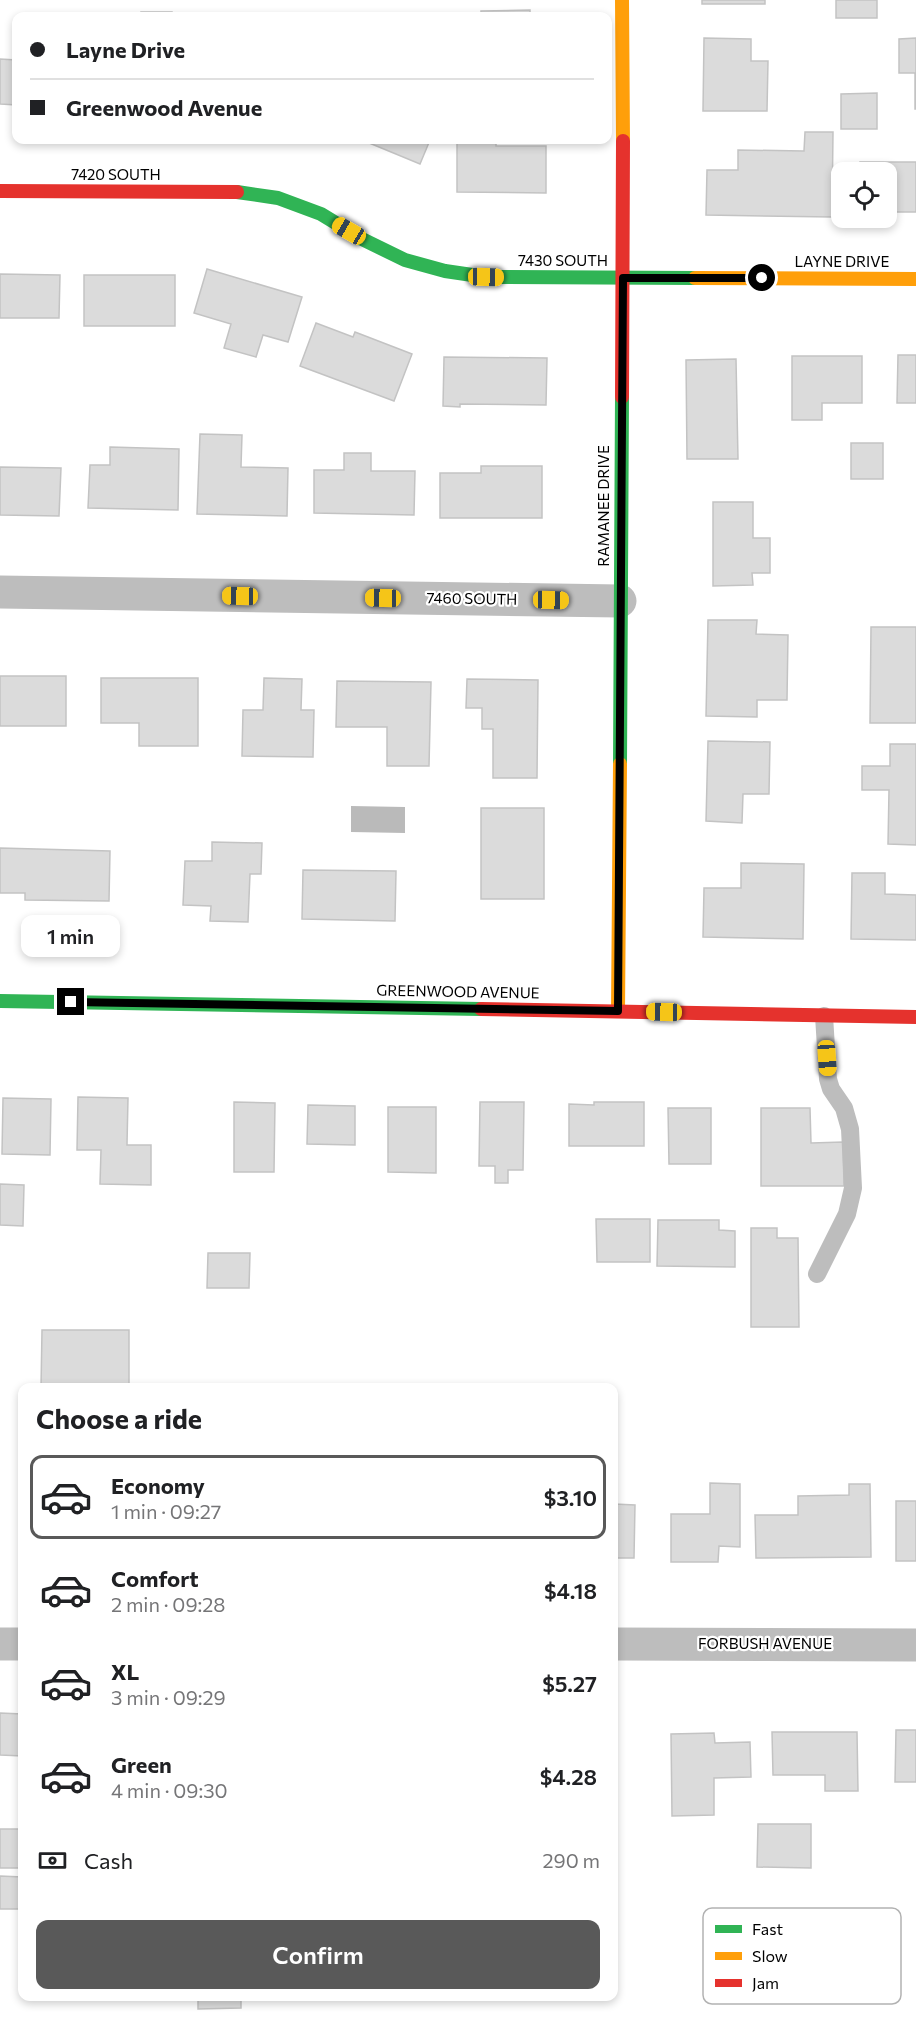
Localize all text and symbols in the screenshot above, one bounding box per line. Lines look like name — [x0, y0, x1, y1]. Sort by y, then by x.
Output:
text: Layne Drive — [66, 36, 185, 63]
text: Greenwood Avenue — [66, 94, 262, 121]
map controls — [831, 162, 897, 228]
button: locate — [831, 162, 897, 228]
street label: 7420 SOUTH — [71, 165, 161, 183]
car — [329, 214, 369, 248]
street label: 7430 SOUTH — [518, 251, 608, 269]
street label: LAYNE DRIVE — [795, 252, 890, 270]
route start — [748, 264, 775, 291]
car — [468, 268, 504, 286]
street label: RAMANEE DRIVE — [594, 445, 612, 567]
car — [222, 587, 258, 605]
street label: 7460 SOUTH — [427, 588, 517, 608]
car — [365, 589, 401, 607]
car — [533, 591, 569, 609]
callout: 1 min — [22, 915, 121, 957]
text: 1 min — [47, 924, 94, 948]
street label: GREENWOOD AVENUE — [376, 981, 540, 1001]
route end — [57, 988, 84, 1015]
car — [646, 1003, 682, 1021]
car — [817, 1039, 837, 1077]
text: Choose a ride — [36, 1402, 202, 1435]
icon: car — [39, 1470, 93, 1524]
text: Economy — [111, 1472, 205, 1499]
text: $3.10 — [544, 1484, 597, 1511]
text: 1 min · 09:27 — [111, 1499, 221, 1523]
icon: car — [39, 1563, 93, 1617]
text: Comfort — [111, 1565, 199, 1592]
text: $4.18 — [544, 1577, 597, 1604]
text: 2 min · 09:28 — [111, 1592, 225, 1616]
street label: FORBUSH AVENUE — [698, 1634, 832, 1652]
icon: car — [39, 1656, 93, 1710]
text: XL — [111, 1658, 139, 1685]
text: $5.27 — [542, 1670, 597, 1697]
text: 3 min · 09:29 — [111, 1685, 226, 1709]
icon: car — [39, 1749, 93, 1803]
text: Green — [111, 1751, 172, 1778]
text: $4.28 — [540, 1763, 597, 1790]
text: 4 min · 09:30 — [111, 1778, 228, 1802]
icon: cash — [36, 1844, 69, 1877]
text: Cash — [84, 1847, 133, 1874]
text: 290 m — [542, 1848, 600, 1872]
legend — [703, 1908, 901, 2004]
text: Fast — [752, 1919, 783, 1938]
button: Confirm — [36, 1920, 600, 1989]
text: Slow — [752, 1946, 788, 1965]
text: Jam — [752, 1973, 779, 1992]

